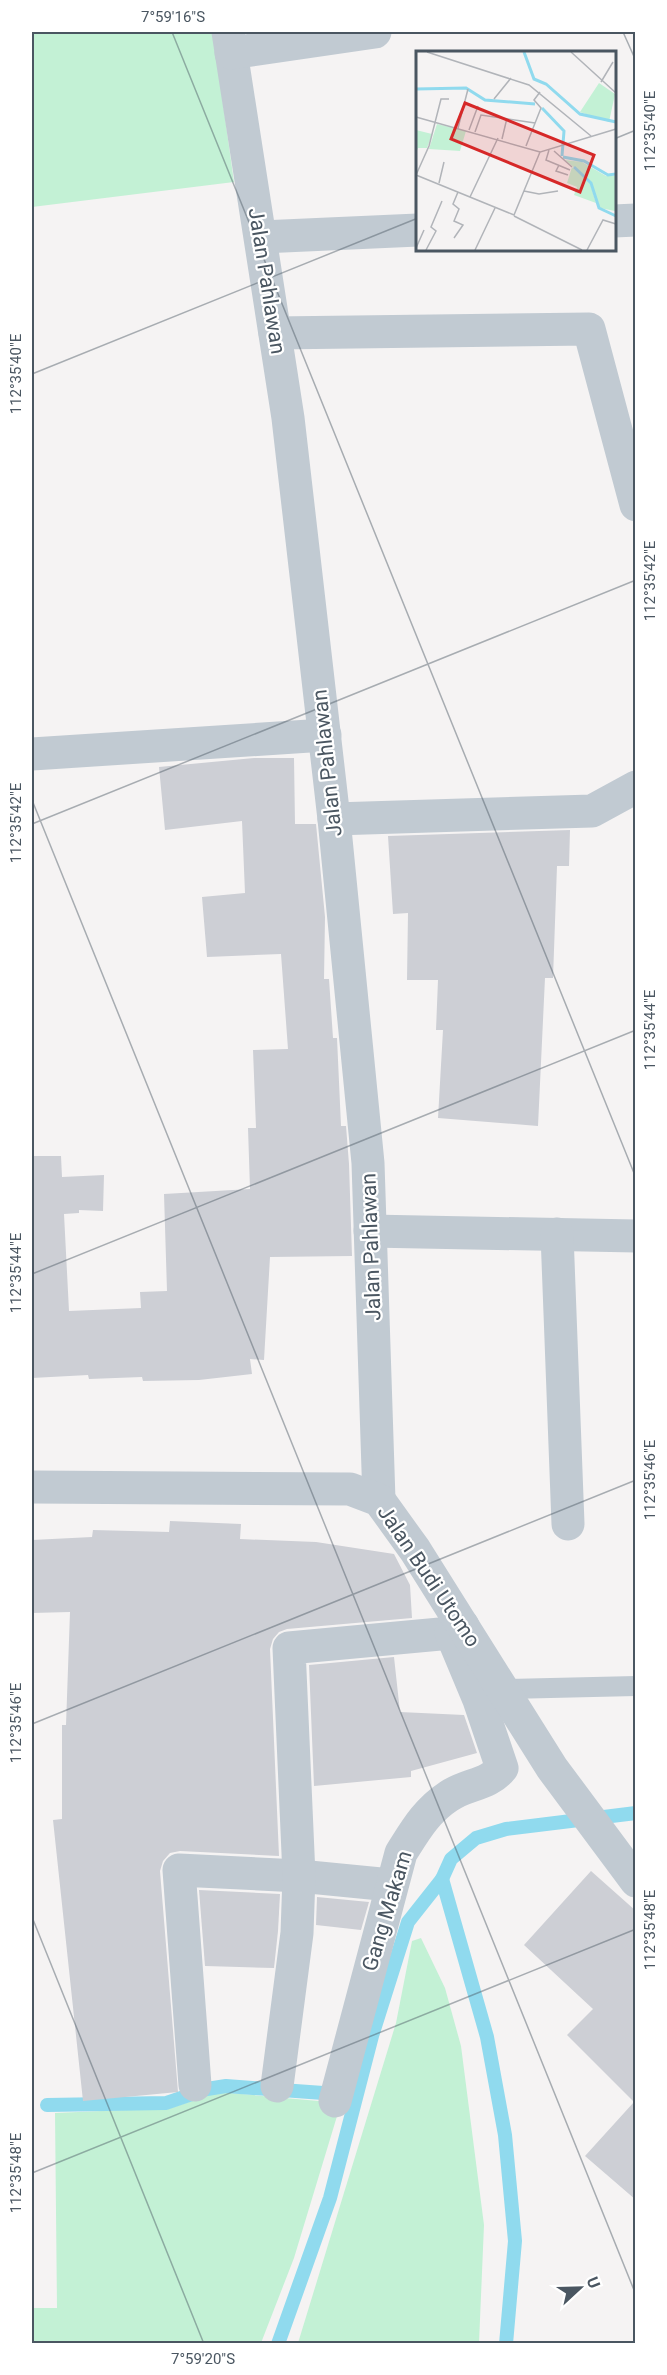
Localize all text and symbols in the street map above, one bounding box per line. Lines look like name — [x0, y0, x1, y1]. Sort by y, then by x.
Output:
text: 7°59'16"S — [141, 8, 205, 26]
inset map — [416, 51, 616, 250]
text: 112°35'40"E — [641, 90, 659, 171]
street label: Jalan Pahlawan — [244, 206, 290, 356]
text: 112°35'40"E — [7, 333, 25, 414]
text: 112°35'42"E — [641, 540, 659, 621]
street label: Jalan Pahlawan — [307, 688, 347, 838]
text: 112°35'42"E — [7, 782, 25, 863]
text: 112°35'44"E — [641, 989, 659, 1070]
street label: Jalan Pahlawan — [356, 1173, 386, 1321]
text: 112°35'44"E — [7, 1232, 25, 1313]
text: 112°35'46"E — [641, 1439, 659, 1520]
street label: Jalan Budi Utomo — [373, 1501, 485, 1651]
text: 112°35'46"E — [7, 1682, 25, 1763]
street label: Gang Makam — [357, 1848, 417, 1974]
text: 112°35'48"E — [641, 1889, 659, 1970]
text: 112°35'48"E — [7, 2132, 25, 2213]
north arrow — [550, 2258, 610, 2318]
text: U — [583, 2274, 604, 2291]
text: 7°59'20"S — [171, 2350, 235, 2368]

